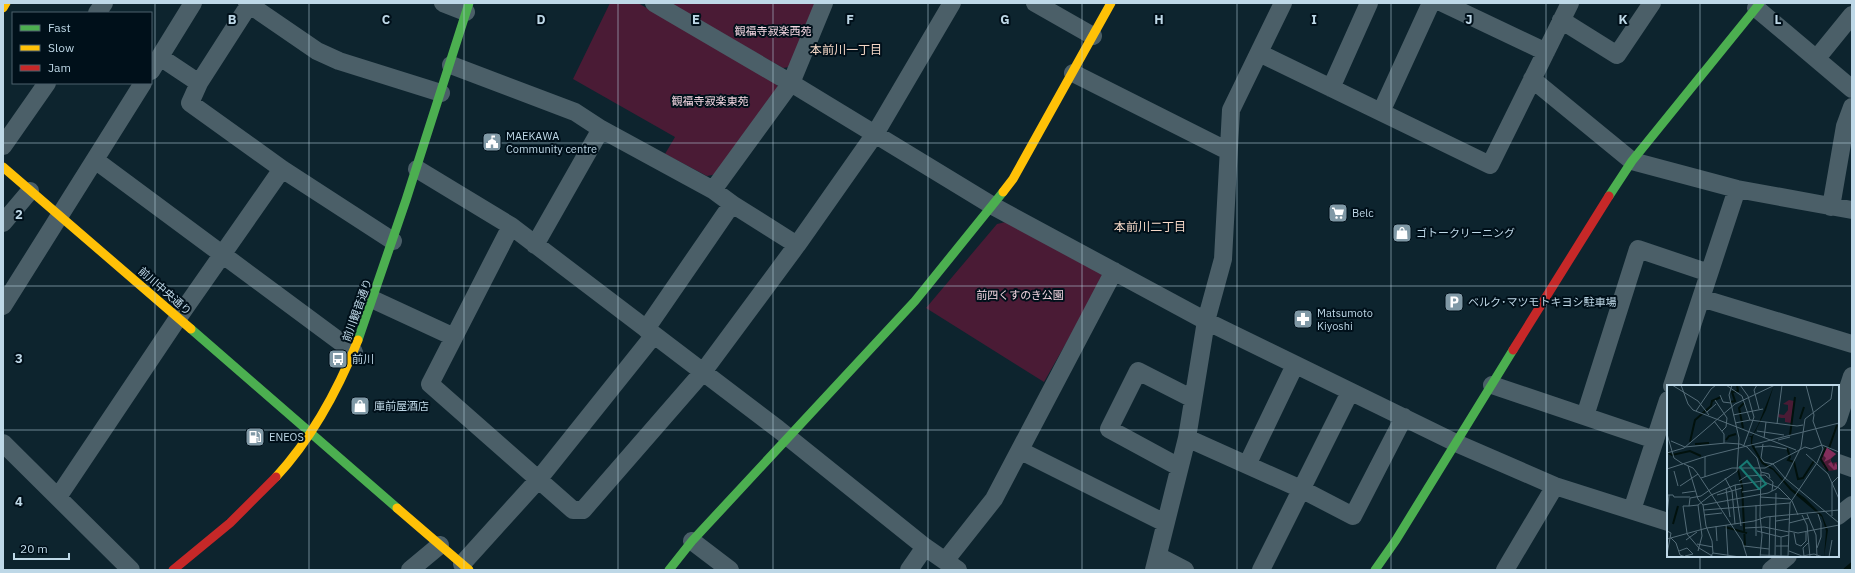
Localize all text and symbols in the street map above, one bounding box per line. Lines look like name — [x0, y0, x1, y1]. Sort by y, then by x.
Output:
text: B — [228, 11, 237, 28]
text: C — [382, 11, 391, 28]
text: D — [536, 11, 546, 28]
text: E — [692, 11, 700, 28]
text: F — [846, 11, 854, 28]
text: G — [1000, 11, 1010, 28]
text: H — [1154, 11, 1164, 28]
text: I — [1311, 11, 1317, 28]
text: J — [1465, 11, 1473, 28]
text: K — [1618, 11, 1628, 28]
text: L — [1775, 11, 1782, 28]
legend — [12, 12, 152, 84]
text: Fast — [48, 20, 71, 35]
park label: 観福寺寂楽西苑 — [735, 24, 812, 38]
text: Slow — [48, 40, 74, 55]
district label: 本前川一丁目 — [810, 42, 882, 57]
text: Jam — [48, 60, 71, 75]
park label: 観福寺寂楽東苑 — [672, 94, 749, 108]
place label: MAEKAWA Community centre — [506, 129, 597, 156]
public building icon: MAEKAWA Community centre — [481, 131, 503, 153]
supermarket icon: Belc — [1327, 202, 1349, 224]
text: 2 — [15, 206, 23, 223]
place label: Belc — [1352, 206, 1374, 220]
district label: 本前川二丁目 — [1114, 219, 1186, 234]
shop icon: ゴトークリーニング — [1391, 222, 1413, 244]
place label: ゴトークリーニング — [1416, 226, 1515, 240]
street label: 前川中央通り — [136, 264, 194, 318]
street label: 前川観音通り — [339, 277, 375, 343]
park label: 前四くすのき公園 — [976, 288, 1064, 302]
parking icon: ベルク･マツモトキヨシ駐車場 — [1443, 291, 1465, 313]
place label: ベルク･マツモトキヨシ駐車場 — [1468, 295, 1617, 309]
place label: Matsumoto Kiyoshi — [1317, 306, 1373, 333]
pharmacy icon: Matsumoto Kiyoshi — [1292, 308, 1314, 330]
bus stop icon: 前川 — [327, 348, 349, 370]
text: 3 — [15, 350, 23, 367]
place label: 前川 — [352, 352, 374, 366]
inset map — [1667, 385, 1839, 557]
shop icon: 庫前屋酒店 — [349, 395, 371, 417]
place label: 庫前屋酒店 — [374, 399, 429, 413]
fuel station icon: ENEOS — [244, 426, 266, 448]
place label: ENEOS — [269, 430, 304, 444]
text: 4 — [15, 493, 23, 510]
scale bar — [14, 535, 69, 561]
text: 20 m — [20, 541, 48, 556]

